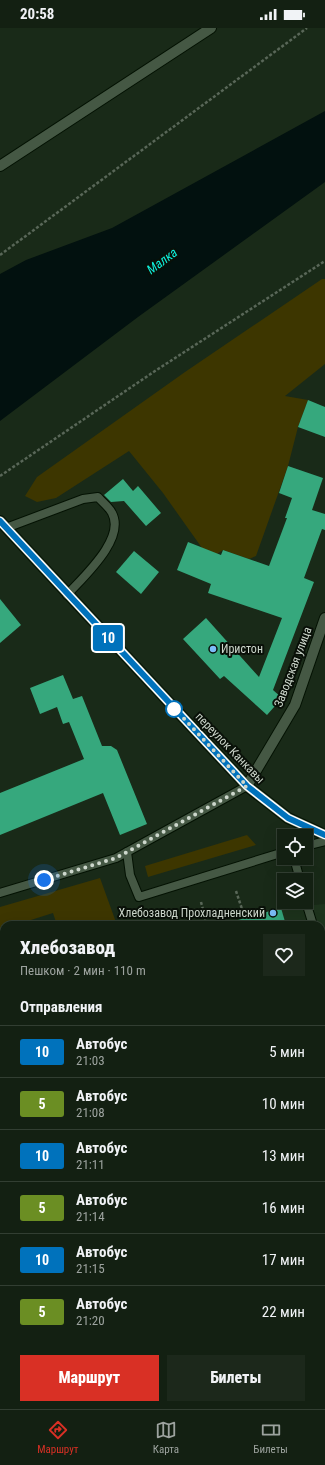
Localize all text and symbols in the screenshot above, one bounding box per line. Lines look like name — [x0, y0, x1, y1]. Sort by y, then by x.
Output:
text: 20:58 — [20, 5, 54, 23]
water label: Малка — [144, 245, 180, 277]
line badge: 10 — [90, 625, 126, 651]
street label: Заводская улица — [271, 625, 315, 709]
text: 10 — [101, 630, 115, 646]
place label: Иристон — [221, 642, 263, 656]
marker: Иристон — [208, 644, 218, 654]
unlabelled marker — [165, 700, 183, 718]
street label: переулок Канкавы — [193, 710, 267, 786]
map controls — [277, 829, 313, 909]
button: locate — [277, 829, 313, 865]
your location — [34, 870, 54, 890]
button: layers — [277, 873, 313, 909]
place label: Хлебозавод Прохладненский — [119, 906, 265, 920]
marker: Хлебозавод Прохладненский — [268, 908, 278, 918]
button: heart — [263, 934, 305, 976]
text: Хлебозавод — [20, 936, 115, 959]
text: Пешком · 2 мин · 110 m — [20, 963, 146, 978]
text: Отправления — [20, 998, 102, 1016]
text: Автобус — [76, 1035, 127, 1053]
text: 5 мин — [269, 1043, 305, 1061]
text: 10 — [35, 1044, 49, 1060]
text: 21:03 — [76, 1053, 105, 1068]
text: Автобус — [76, 1087, 127, 1105]
text: 10 мин — [262, 1095, 305, 1113]
text: 5 — [38, 1096, 46, 1112]
text: 21:08 — [76, 1105, 105, 1120]
text: Автобус — [76, 1139, 127, 1157]
text: 13 мин — [262, 1147, 305, 1165]
text: 10 — [35, 1148, 49, 1164]
text: 21:11 — [76, 1157, 105, 1172]
text: Автобус — [76, 1191, 127, 1209]
text: 16 мин — [262, 1199, 305, 1217]
text: 5 — [38, 1200, 46, 1216]
text: 21:14 — [76, 1209, 105, 1224]
text: Автобус — [76, 1243, 127, 1261]
text: 17 мин — [262, 1251, 305, 1269]
text: 10 — [35, 1252, 49, 1268]
text: 21:15 — [76, 1261, 105, 1276]
text: Автобус — [76, 1295, 127, 1313]
text: 22 мин — [262, 1303, 305, 1321]
text: 5 — [38, 1304, 46, 1320]
text: 21:20 — [76, 1313, 105, 1328]
button: Маршрут — [20, 1355, 159, 1401]
button: Билеты — [167, 1355, 305, 1401]
tab: Маршрут — [37, 1419, 79, 1456]
tab: Карта — [153, 1419, 179, 1456]
tab: Билеты — [253, 1419, 288, 1456]

